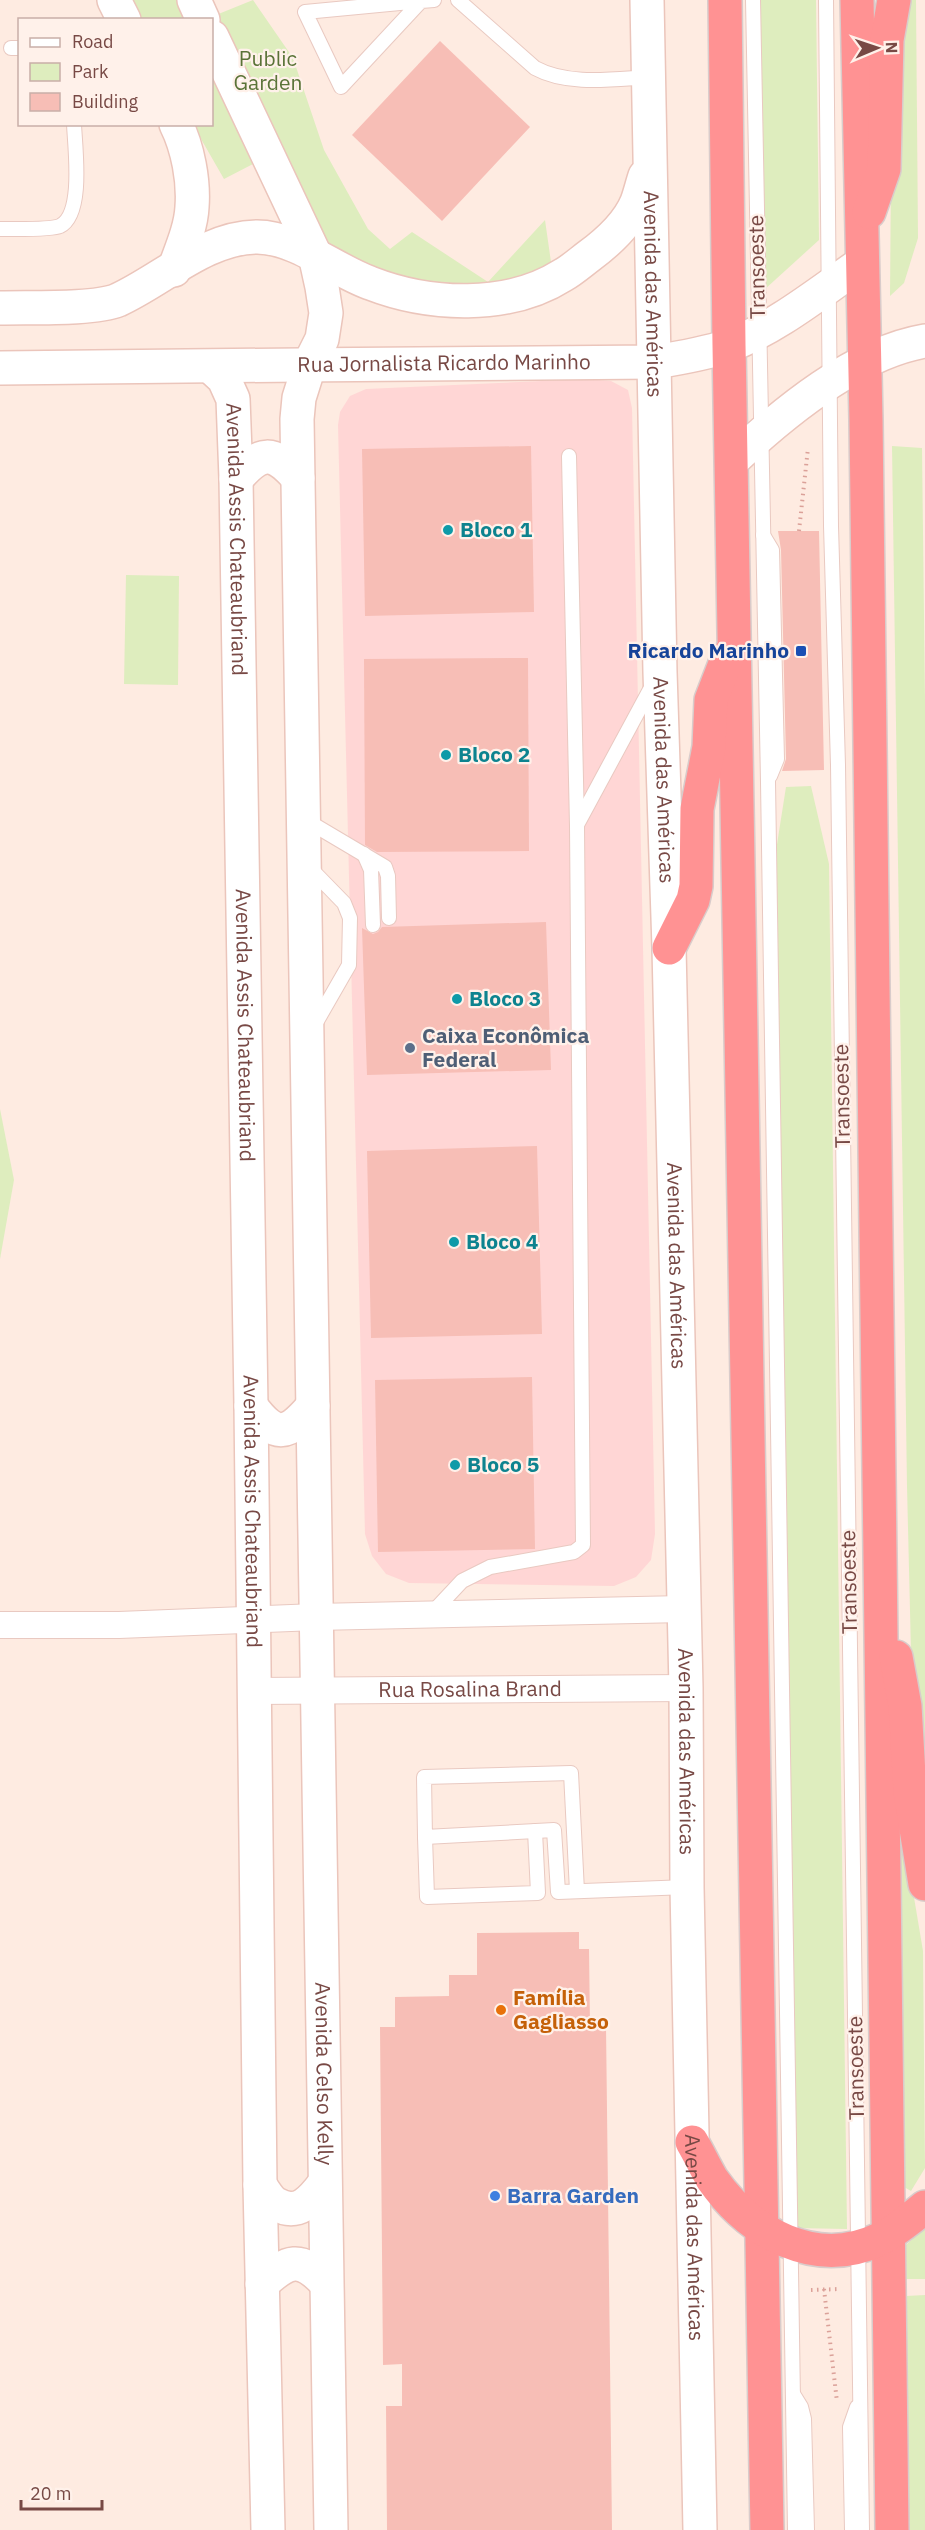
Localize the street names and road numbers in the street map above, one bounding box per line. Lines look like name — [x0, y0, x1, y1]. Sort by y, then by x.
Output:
street label: Avenida das Américas — [638, 190, 670, 398]
street label: Transoeste — [741, 215, 771, 319]
street label: Rua Jornalista Ricardo Marinho — [297, 347, 591, 378]
street label: Avenida Assis Chateaubriand — [220, 402, 254, 676]
street label: Avenida das Américas — [647, 676, 682, 884]
street label: Avenida Assis Chateaubriand — [230, 888, 262, 1162]
street label: Transoeste — [826, 1044, 856, 1148]
street label: Avenida das Américas — [661, 1162, 694, 1370]
street label: Avenida Assis Chateaubriand — [237, 1374, 269, 1648]
street label: Transoeste — [833, 1530, 863, 1634]
street label: Avenida das Américas — [672, 1648, 702, 1855]
street label: Rua Rosalina Brand — [378, 1674, 562, 1703]
street label: Avenida Celso Kelly — [309, 1982, 340, 2166]
street label: Transoeste — [840, 2016, 870, 2120]
street label: Avenida das Américas — [679, 2134, 711, 2341]

